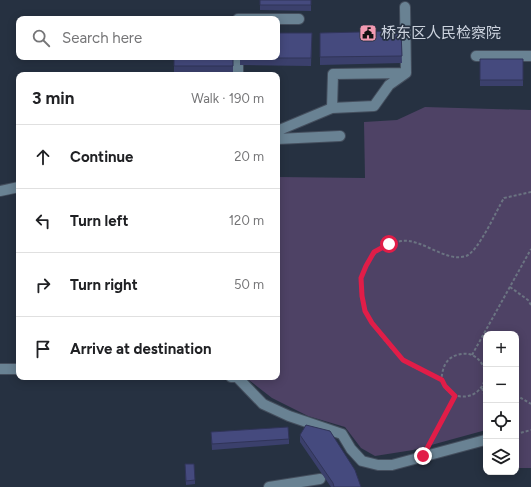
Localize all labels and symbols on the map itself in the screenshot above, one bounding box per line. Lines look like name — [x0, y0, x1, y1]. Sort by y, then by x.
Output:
public building icon: 桥东区人民检察院 — [358, 23, 378, 43]
place label: 桥东区人民检察院 — [381, 24, 501, 42]
route start — [380, 235, 398, 253]
route end — [414, 447, 432, 465]

